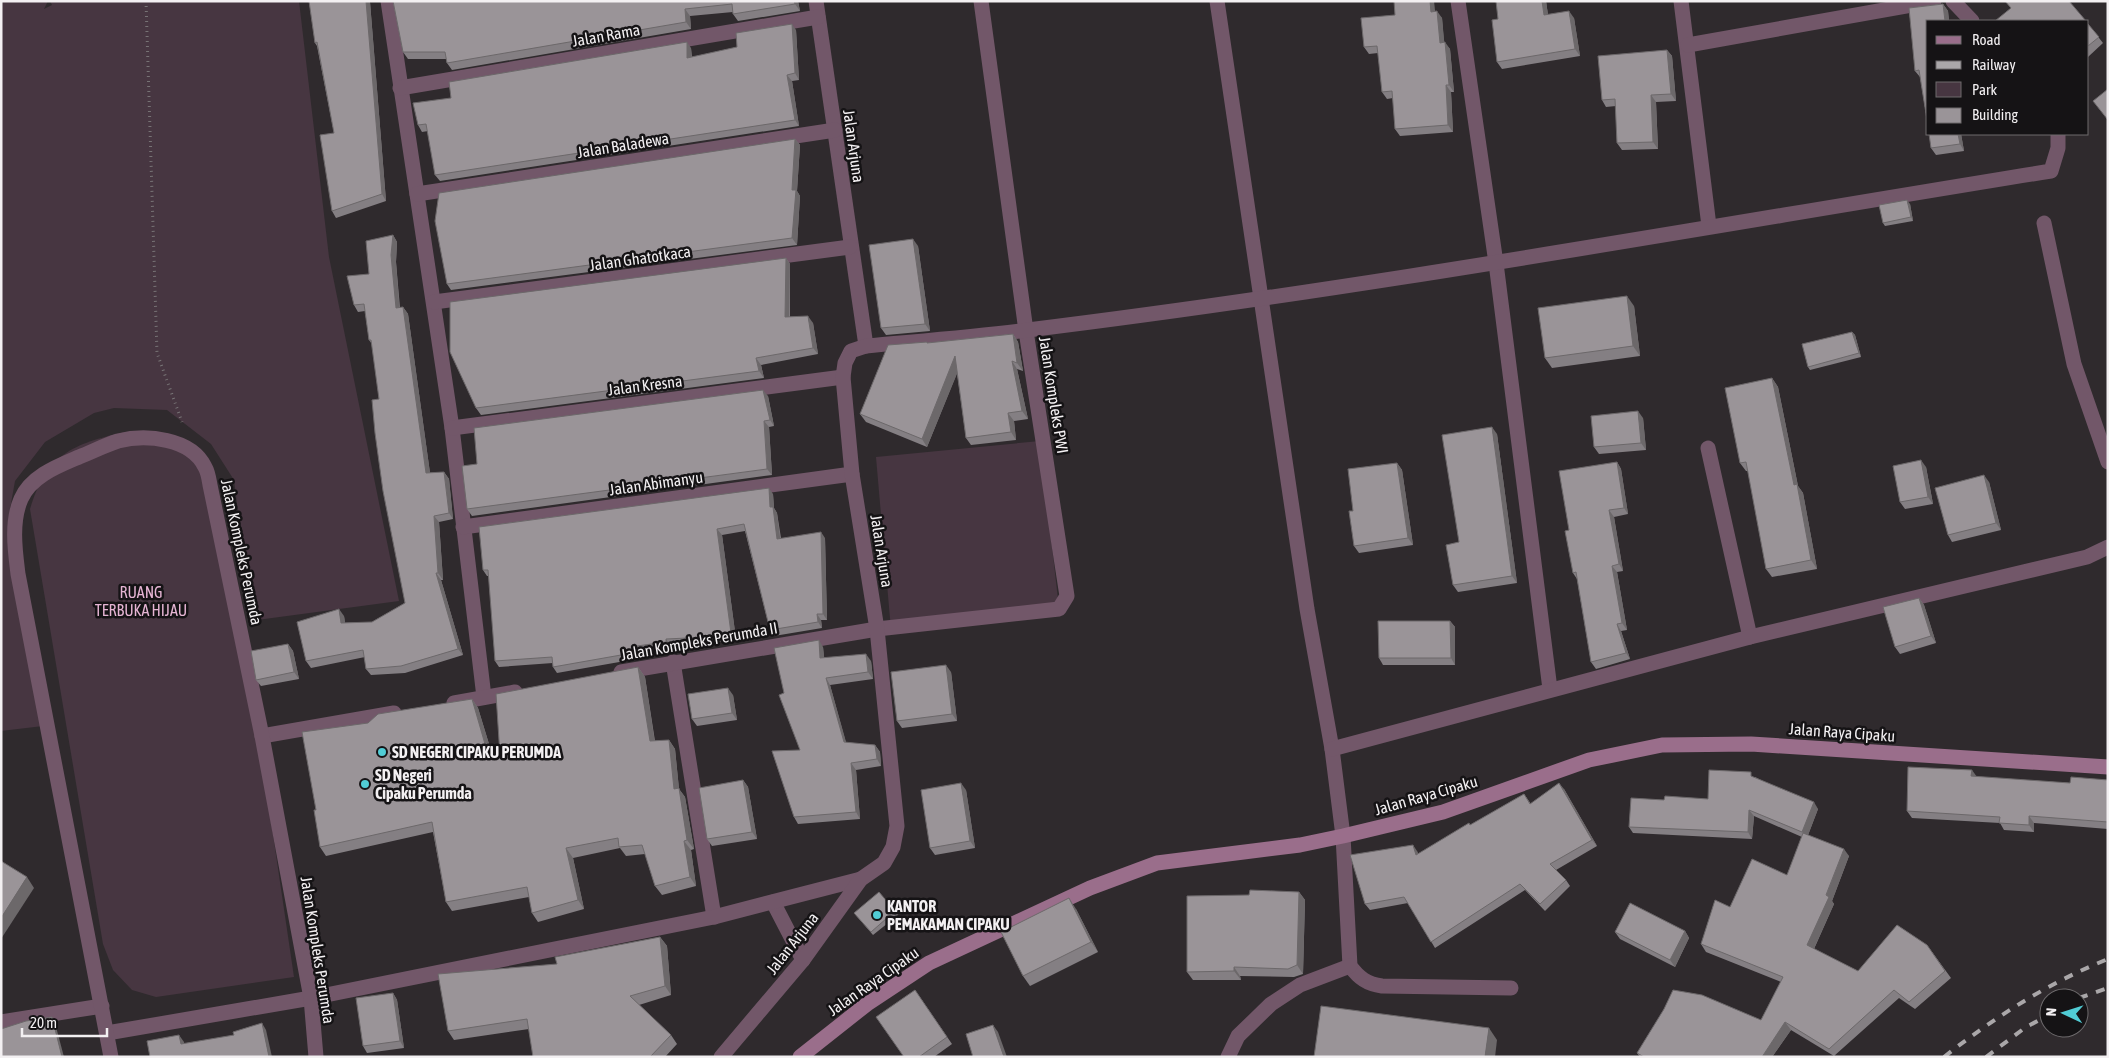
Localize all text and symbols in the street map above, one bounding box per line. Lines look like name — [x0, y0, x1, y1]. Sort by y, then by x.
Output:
street label: Jalan Rama — [571, 20, 641, 50]
legend — [1926, 20, 2089, 135]
text: Road — [1972, 31, 2001, 48]
text: Railway — [1972, 56, 2016, 73]
text: Park — [1972, 81, 1997, 98]
text: Building — [1972, 106, 2018, 123]
street label: Jalan Arjuna — [839, 108, 868, 184]
street label: Jalan Baladewa — [576, 129, 670, 161]
street label: Jalan Ghatotkaca — [588, 242, 692, 274]
street label: Jalan Kompleks PWI — [1035, 335, 1072, 455]
street label: Jalan Kresna — [607, 372, 683, 398]
street label: Jalan Abimanyu — [608, 468, 704, 499]
street label: Jalan Kompleks Perumda — [217, 478, 266, 627]
street label: Jalan Arjuna — [866, 513, 897, 589]
park label: RUANG TERBUKA HIJAU — [95, 583, 187, 619]
street label: Jalan Kompleks Perumda II — [619, 618, 779, 665]
street label: Jalan Raya Cipaku — [1788, 719, 1896, 746]
place label: SD NEGERI CIPAKU PERUMDA — [392, 743, 561, 761]
marker: SD NEGERI CIPAKU PERUMDA — [376, 746, 388, 758]
place label: SD Negeri Cipaku Perumda — [375, 766, 472, 802]
street label: Jalan Raya Cipaku — [1372, 772, 1480, 819]
marker: SD Negeri Cipaku Perumda — [359, 778, 371, 790]
street label: Jalan Kompleks Perumda — [297, 875, 339, 1025]
place label: KANTOR PEMAKAMAN CIPAKU — [887, 897, 1010, 933]
street label: Jalan Arjuna — [762, 909, 822, 978]
marker: KANTOR PEMAKAMAN CIPAKU — [871, 909, 883, 921]
street label: Jalan Raya Cipaku — [824, 943, 922, 1020]
north arrow — [2039, 988, 2089, 1038]
scale bar — [22, 1006, 108, 1038]
text: N — [2043, 1007, 2059, 1017]
text: 20 m — [30, 1014, 57, 1031]

